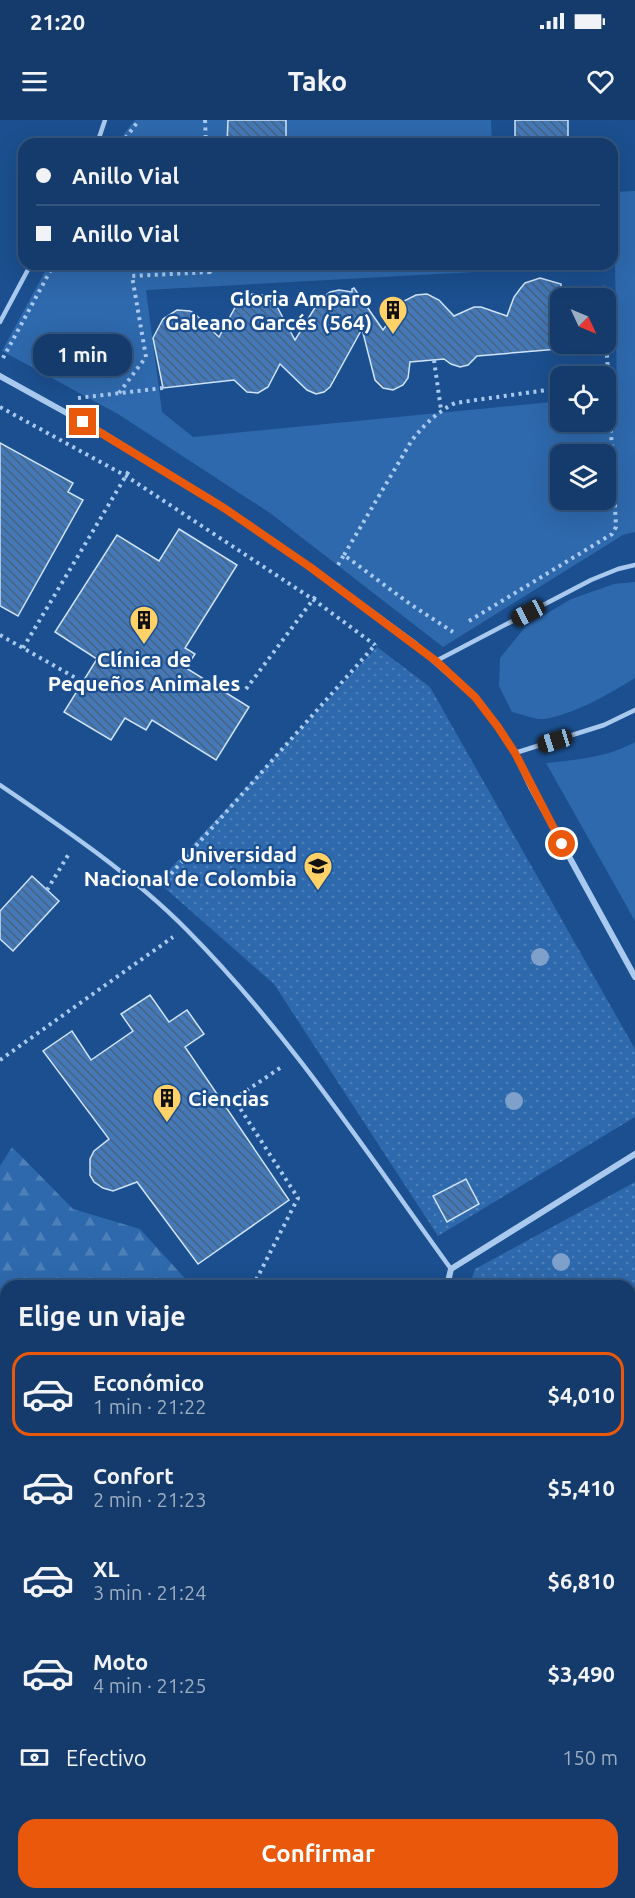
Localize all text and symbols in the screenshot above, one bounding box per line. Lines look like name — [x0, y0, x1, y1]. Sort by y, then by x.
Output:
text: 21:20 — [30, 9, 85, 34]
icon: menu — [18, 65, 51, 98]
icon: heart — [584, 65, 617, 98]
text: Tako — [288, 66, 347, 96]
text: Anillo Vial — [72, 163, 179, 188]
text: Anillo Vial — [72, 221, 179, 246]
place label: Gloria Amparo Galeano Garcés (564) — [165, 286, 372, 334]
north arrow — [550, 288, 616, 354]
map controls — [550, 288, 616, 510]
building icon: Gloria Amparo Galeano Garcés (564) — [377, 294, 409, 336]
callout: 1 min — [34, 335, 132, 377]
text: 1 min — [57, 343, 108, 366]
button: locate — [550, 366, 616, 432]
route end — [69, 408, 96, 435]
button: layers — [550, 444, 616, 510]
car — [508, 597, 548, 629]
building icon: Clínica de Pequeños Animales — [128, 604, 160, 646]
place label: Clínica de Pequeños Animales — [48, 647, 240, 695]
car — [535, 727, 575, 755]
route start — [548, 830, 575, 857]
place label: Universidad Nacional de Colombia — [84, 842, 297, 890]
school or university icon: Universidad Nacional de Colombia — [302, 850, 334, 892]
building icon: Ciencias — [151, 1082, 183, 1124]
place label: Ciencias — [188, 1086, 269, 1110]
text: Elige un viaje — [18, 1301, 186, 1331]
icon: car — [21, 1367, 75, 1421]
text: Económico — [93, 1370, 204, 1395]
text: $4,010 — [548, 1382, 615, 1407]
text: 1 min · 21:22 — [93, 1395, 207, 1418]
icon: car — [21, 1460, 75, 1514]
text: Confort — [93, 1463, 174, 1488]
text: $5,410 — [548, 1475, 615, 1500]
text: 2 min · 21:23 — [93, 1488, 207, 1511]
icon: car — [21, 1553, 75, 1607]
text: XL — [93, 1556, 120, 1581]
text: $6,810 — [548, 1568, 615, 1593]
text: 3 min · 21:24 — [93, 1581, 207, 1604]
icon: car — [21, 1646, 75, 1700]
text: Moto — [93, 1649, 148, 1674]
text: $3,490 — [548, 1661, 615, 1686]
text: 4 min · 21:25 — [93, 1674, 207, 1697]
icon: cash — [18, 1741, 51, 1774]
text: Efectivo — [66, 1745, 147, 1770]
text: 150 m — [562, 1746, 618, 1769]
button: Confirmar — [18, 1819, 618, 1888]

